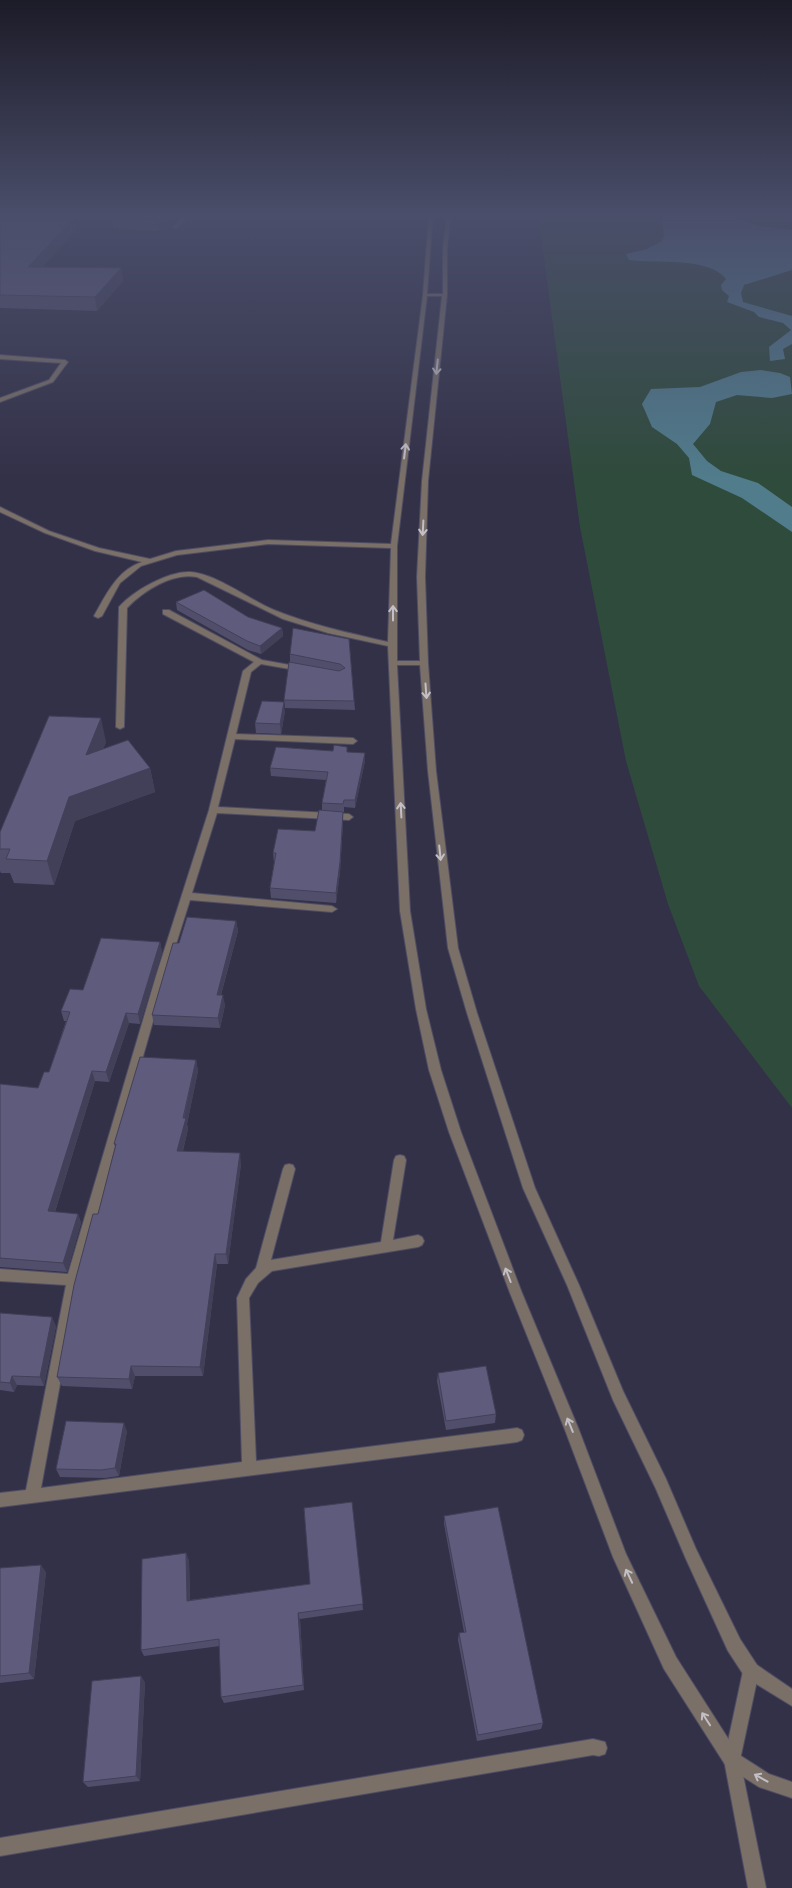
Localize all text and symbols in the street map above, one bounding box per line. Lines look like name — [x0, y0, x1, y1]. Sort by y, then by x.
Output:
one-way arrow — [432, 358, 442, 374]
one-way arrow — [400, 443, 410, 459]
one-way arrow — [418, 520, 427, 536]
one-way arrow — [388, 605, 397, 621]
one-way arrow — [421, 682, 431, 698]
one-way arrow — [396, 802, 405, 818]
one-way arrow — [435, 844, 445, 860]
one-way arrow — [503, 1268, 513, 1283]
one-way arrow — [564, 1418, 574, 1433]
one-way arrow — [624, 1569, 634, 1584]
one-way arrow — [701, 1713, 711, 1727]
one-way arrow — [754, 1773, 769, 1782]

